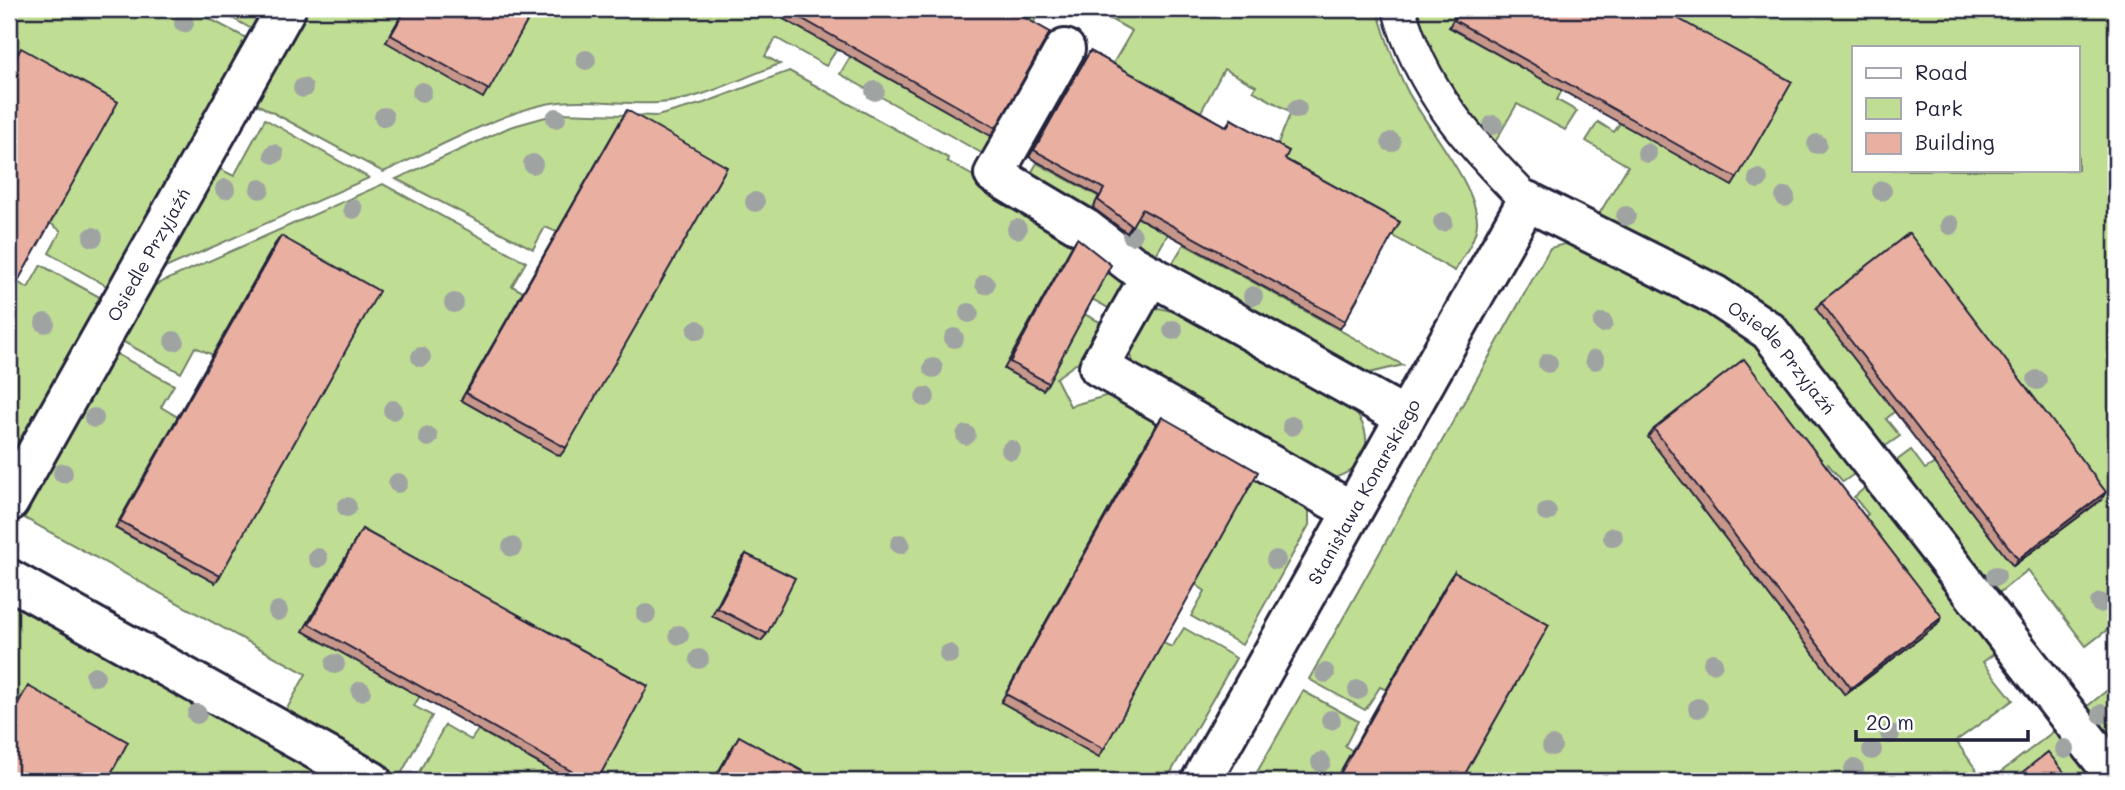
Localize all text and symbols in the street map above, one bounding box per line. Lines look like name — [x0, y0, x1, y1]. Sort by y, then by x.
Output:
legend — [1852, 46, 2080, 172]
text: Road — [1915, 58, 1967, 85]
text: Park — [1915, 94, 1963, 121]
text: Building — [1915, 128, 1995, 155]
street label: Osiedle Przyjaźń — [101, 183, 195, 325]
street label: Osiedle Przyjaźń — [1723, 295, 1841, 419]
street label: Stanisława Konarskiego — [1302, 394, 1426, 589]
scale bar — [1856, 699, 2027, 743]
text: 20 m — [1866, 708, 1914, 735]

